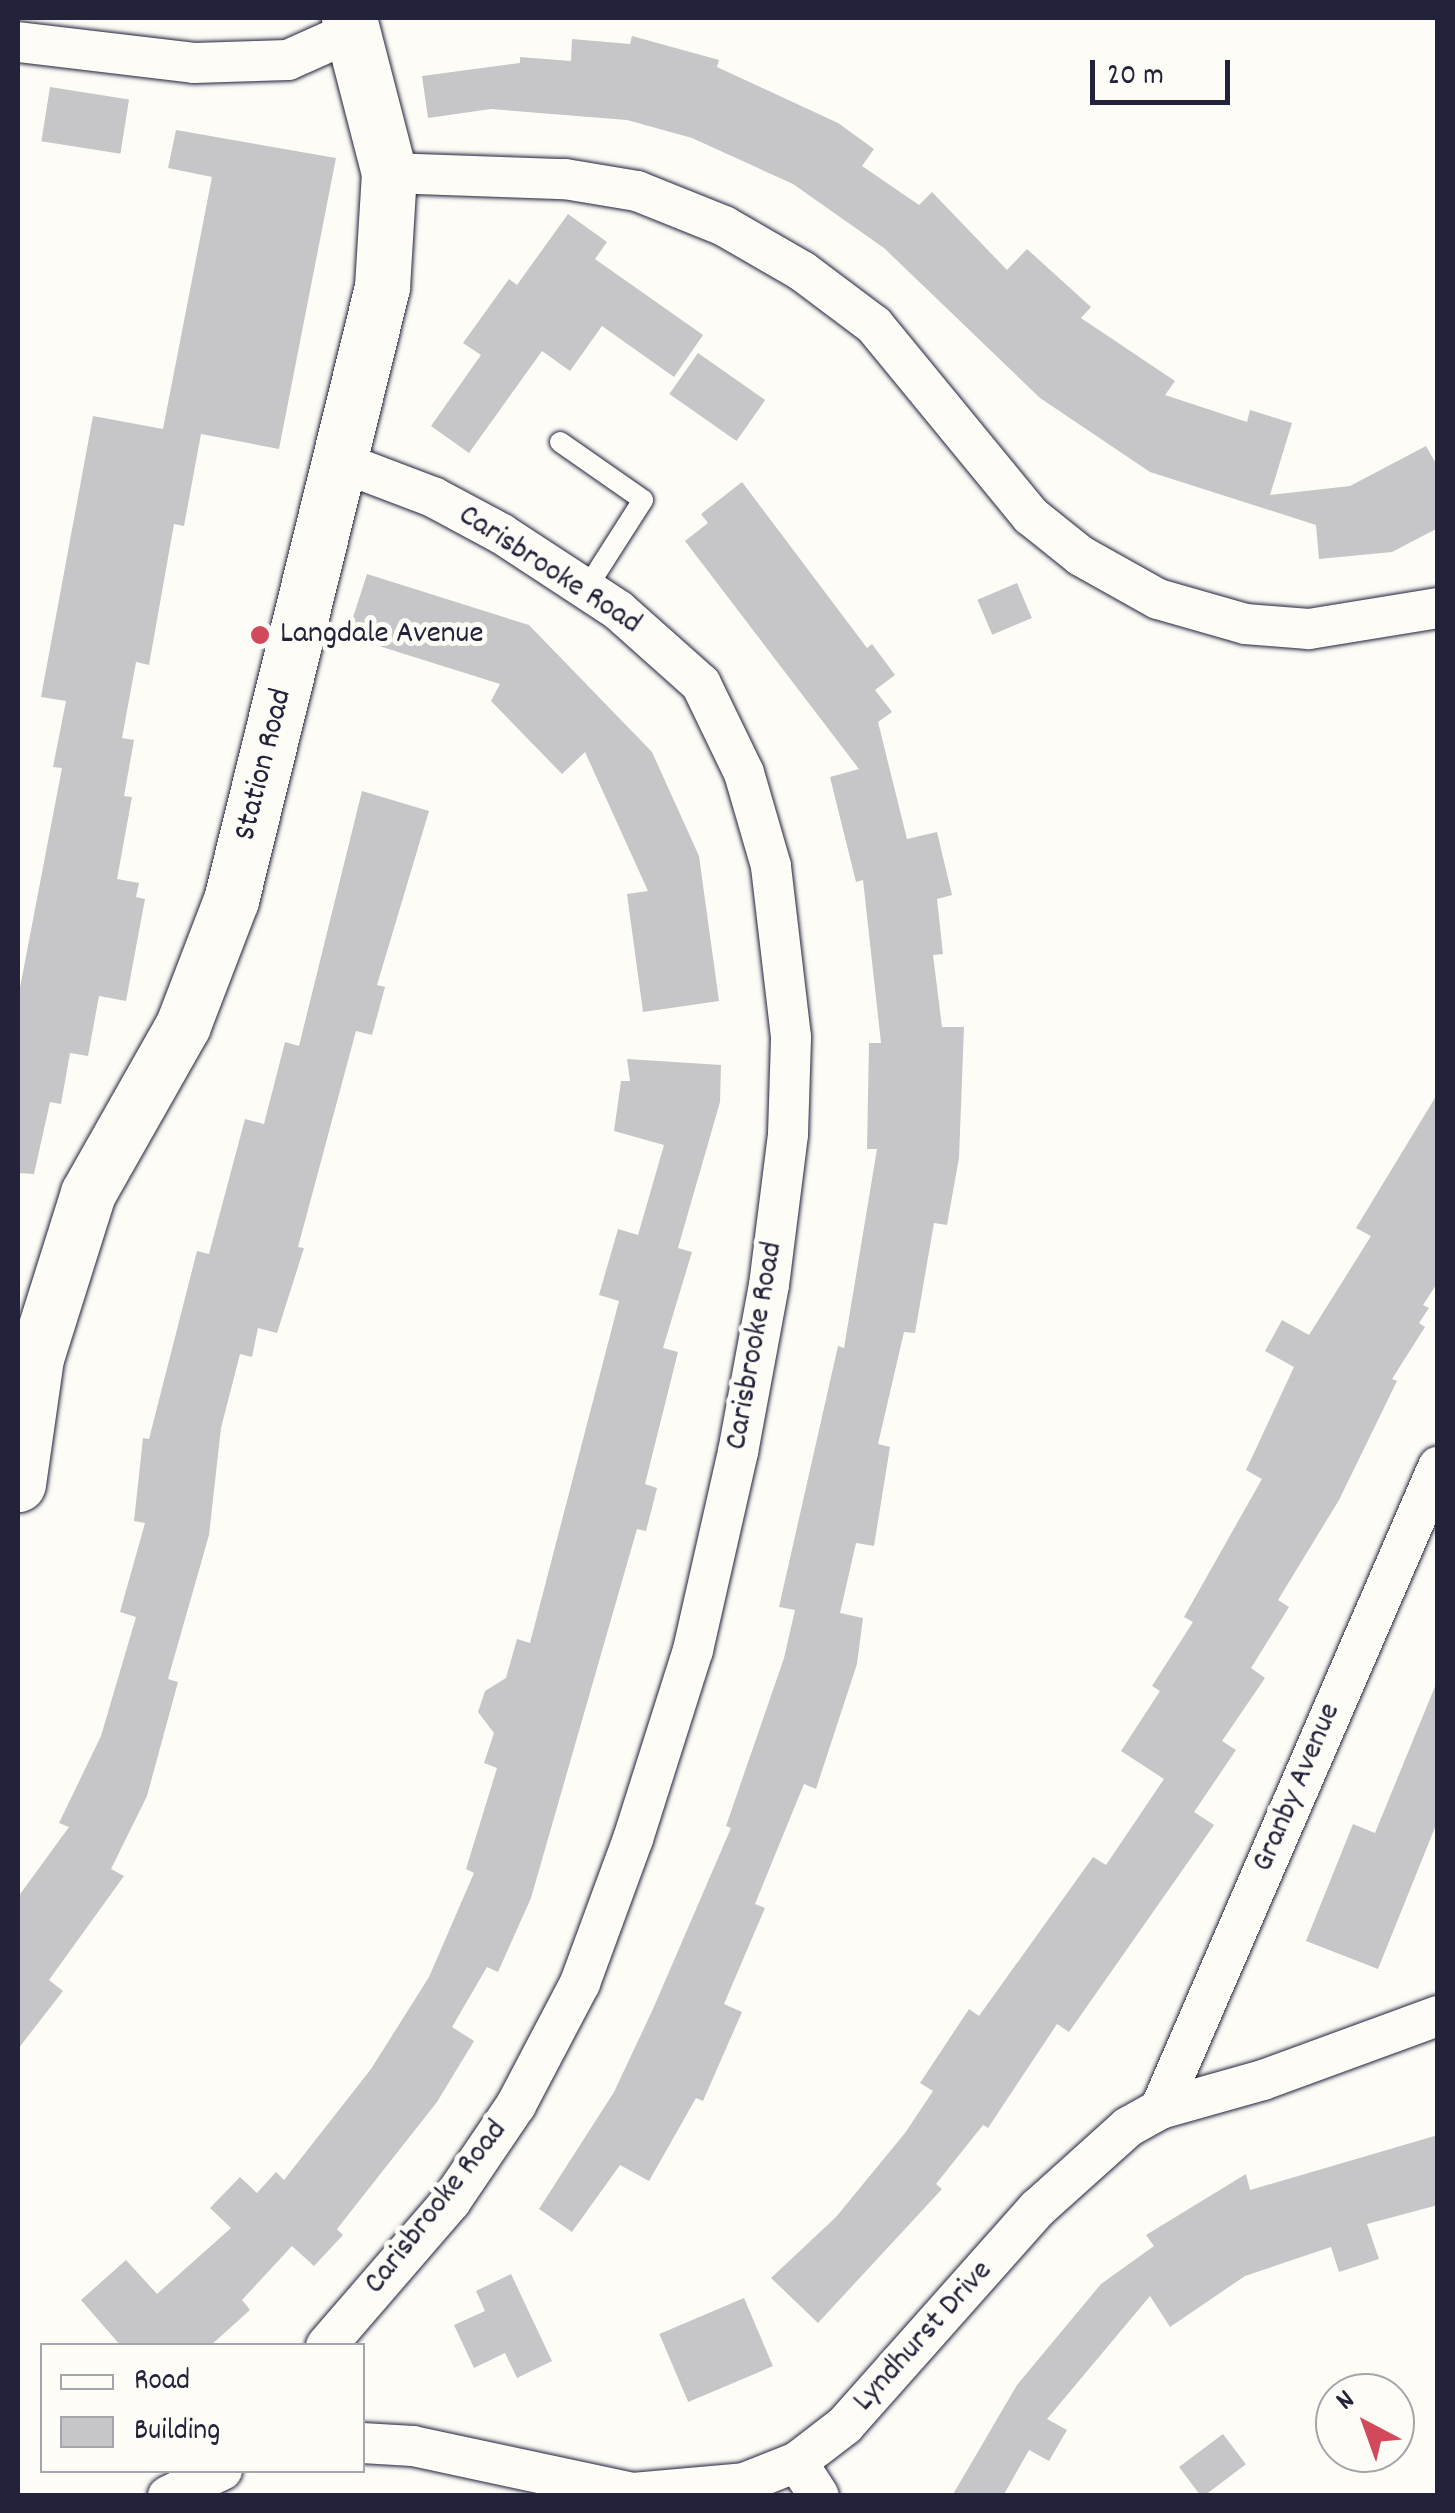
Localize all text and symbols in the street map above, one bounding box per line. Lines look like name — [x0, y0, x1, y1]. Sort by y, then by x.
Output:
scale bar — [1095, 40, 1235, 102]
text: 20 m — [1107, 56, 1164, 99]
street label: Carisbrooke Road — [450, 498, 648, 644]
place label: Langdale Avenue — [280, 616, 483, 654]
marker: Langdale Avenue — [249, 624, 271, 646]
street label: Station Road — [228, 685, 302, 845]
street label: Carisbrooke Road — [719, 1239, 793, 1453]
street label: Granby Avenue — [1245, 1698, 1351, 1878]
street label: Carisbrooke Road — [357, 2113, 517, 2303]
street label: Lyndhurst Drive — [846, 2253, 1002, 2421]
legend — [40, 2343, 365, 2473]
text: Road — [134, 2361, 190, 2404]
north arrow — [1315, 2373, 1415, 2473]
text: N — [1328, 2382, 1365, 2422]
text: Building — [134, 2411, 220, 2454]

